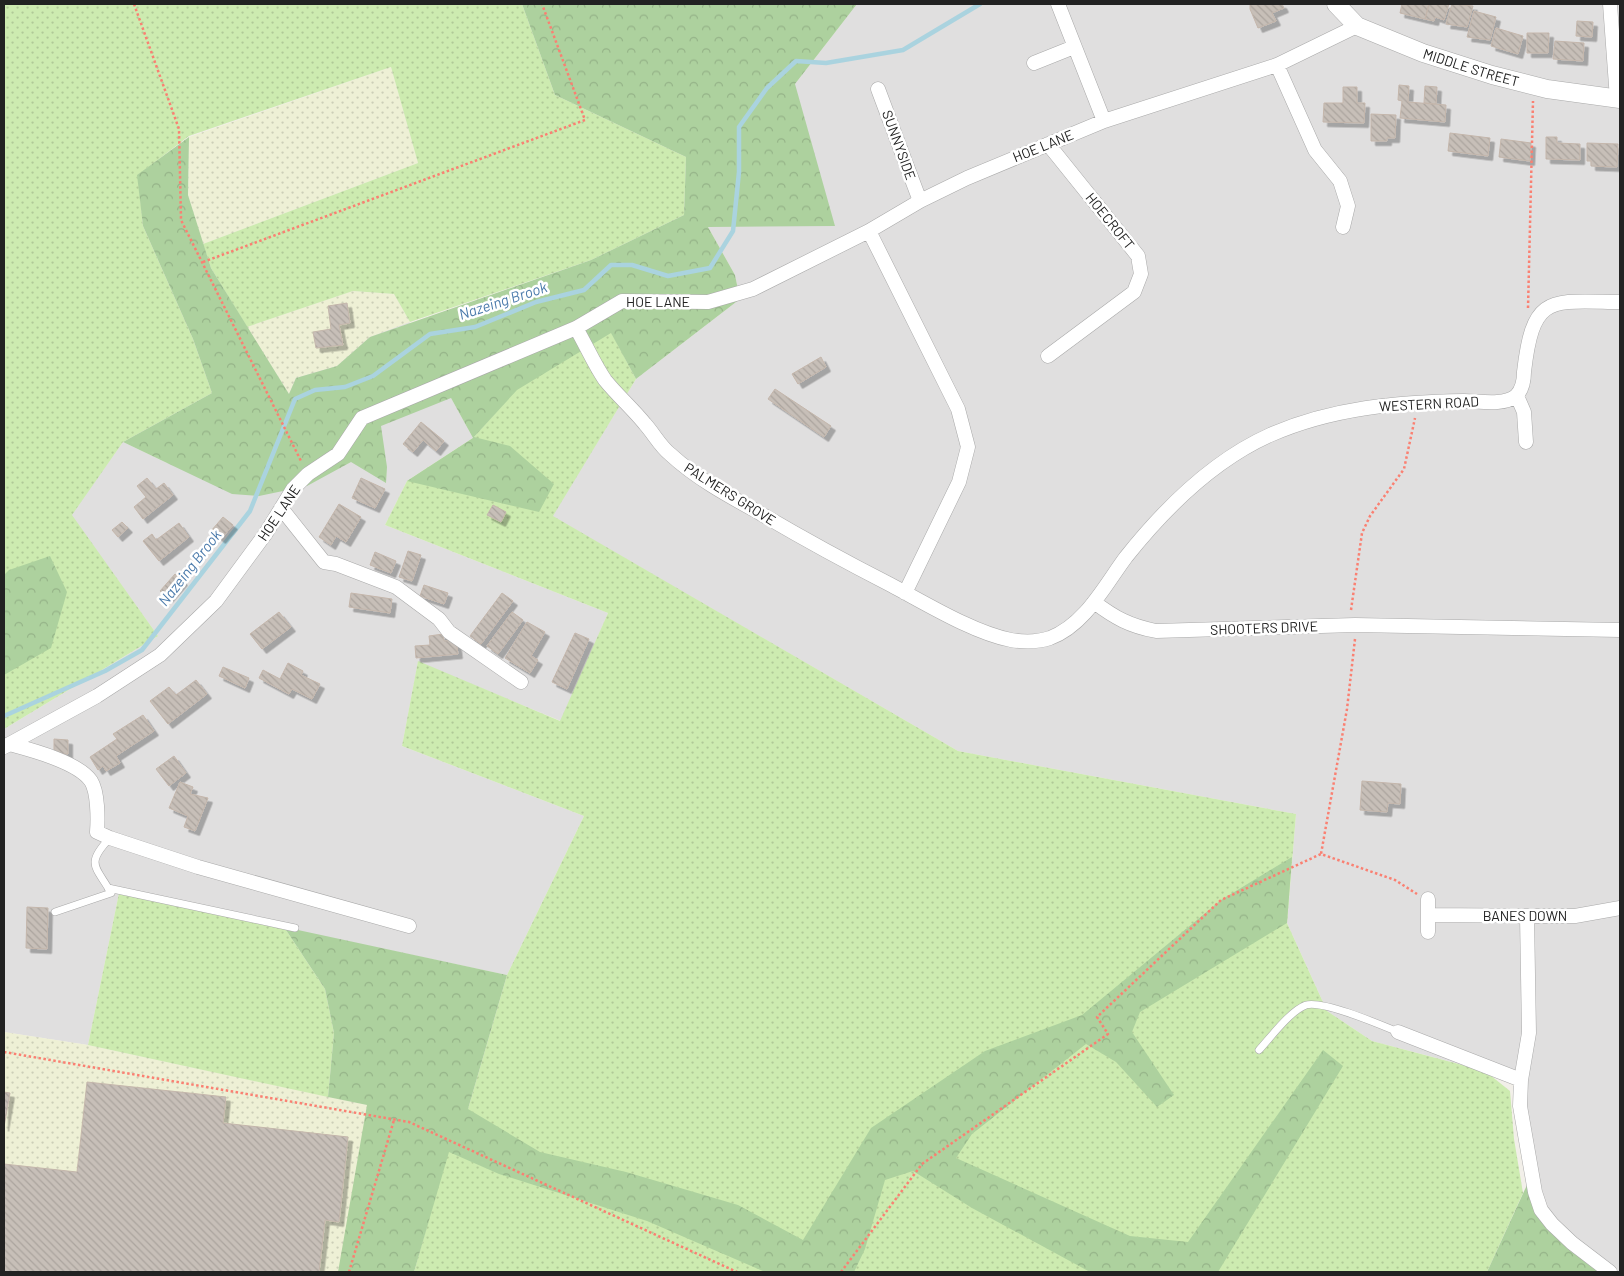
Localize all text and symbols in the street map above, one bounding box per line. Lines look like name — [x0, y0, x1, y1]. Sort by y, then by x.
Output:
street label: MIDDLE STREET — [1421, 45, 1521, 90]
street label: SUNNYSIDE — [879, 108, 920, 182]
street label: HOE LANE — [1010, 126, 1076, 165]
street label: HOECROFT — [1082, 189, 1138, 252]
water label: Nazeing Brook — [456, 277, 550, 323]
street label: HOE LANE — [626, 293, 690, 310]
street label: WESTERN ROAD — [1379, 392, 1479, 415]
street label: PALMERS GROVE — [681, 459, 779, 529]
street label: HOE LANE — [254, 481, 304, 544]
water label: Nazeing Brook — [154, 525, 225, 609]
street label: SHOOTERS DRIVE — [1210, 617, 1318, 638]
street label: BANES DOWN — [1483, 907, 1567, 924]

